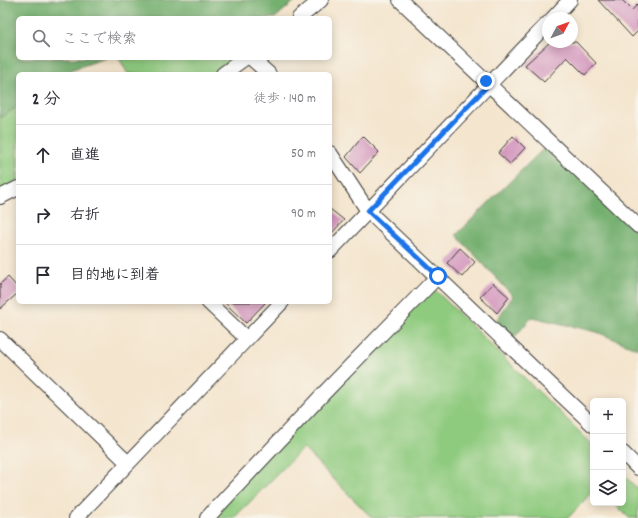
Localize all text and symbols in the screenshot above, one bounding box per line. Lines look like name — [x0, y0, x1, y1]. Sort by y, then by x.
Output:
north arrow — [542, 12, 578, 48]
search box — [16, 16, 332, 60]
icon: search — [30, 27, 52, 49]
text: ここで検索 — [62, 29, 137, 51]
route end — [477, 72, 495, 90]
text: 2 分 — [32, 89, 60, 113]
text: 徒歩 · 140 m — [254, 90, 316, 109]
icon: ahead — [32, 144, 54, 166]
text: 直進 — [70, 145, 100, 167]
text: 50 m — [291, 145, 316, 164]
icon: right — [32, 204, 54, 226]
text: 右折 — [70, 205, 100, 227]
text: 90 m — [291, 205, 316, 224]
icon: arrive — [32, 264, 54, 286]
text: 目的地に到着 — [70, 265, 160, 287]
route start — [429, 267, 447, 285]
map controls — [590, 398, 626, 506]
button: + — [590, 398, 626, 434]
button: − — [590, 434, 626, 470]
button: layers — [590, 470, 626, 506]

